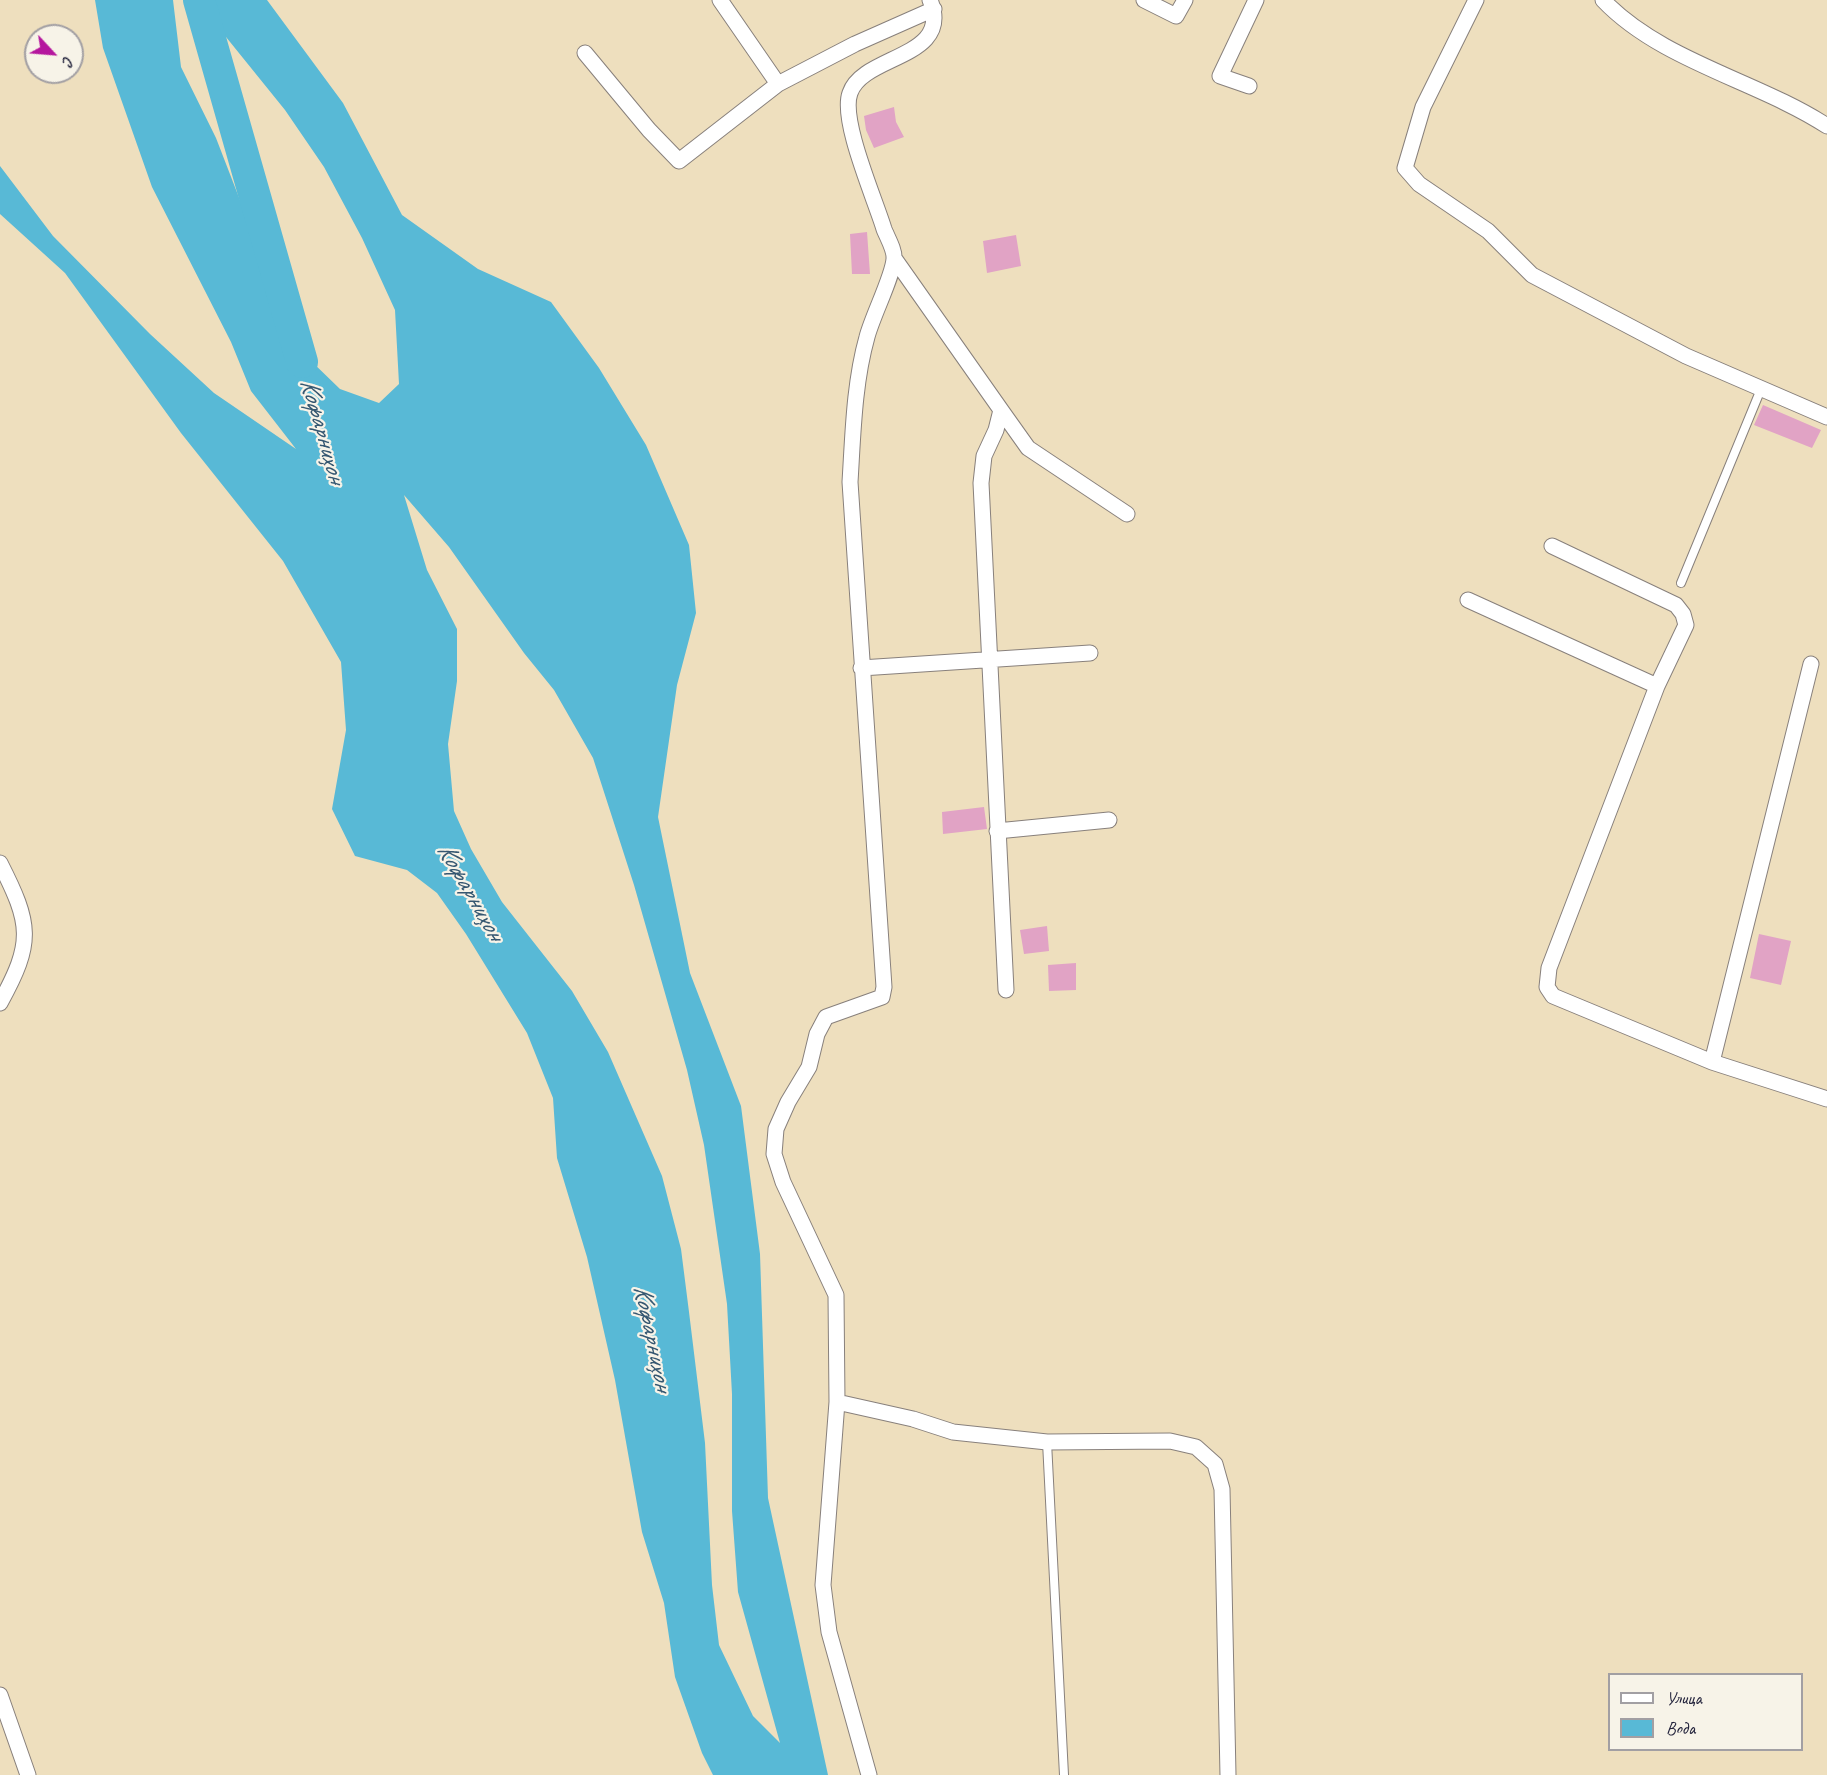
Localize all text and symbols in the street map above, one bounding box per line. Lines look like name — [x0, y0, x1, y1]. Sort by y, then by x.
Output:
north arrow — [24, 24, 84, 84]
text: С — [58, 53, 79, 69]
water label: Кофарниҳон — [292, 375, 352, 487]
water label: Кофарниҳон — [429, 837, 511, 947]
water label: Кофарниҳон — [625, 1282, 679, 1394]
legend — [1608, 1673, 1803, 1751]
text: Улица — [1666, 1687, 1702, 1709]
text: Вода — [1666, 1717, 1695, 1739]

